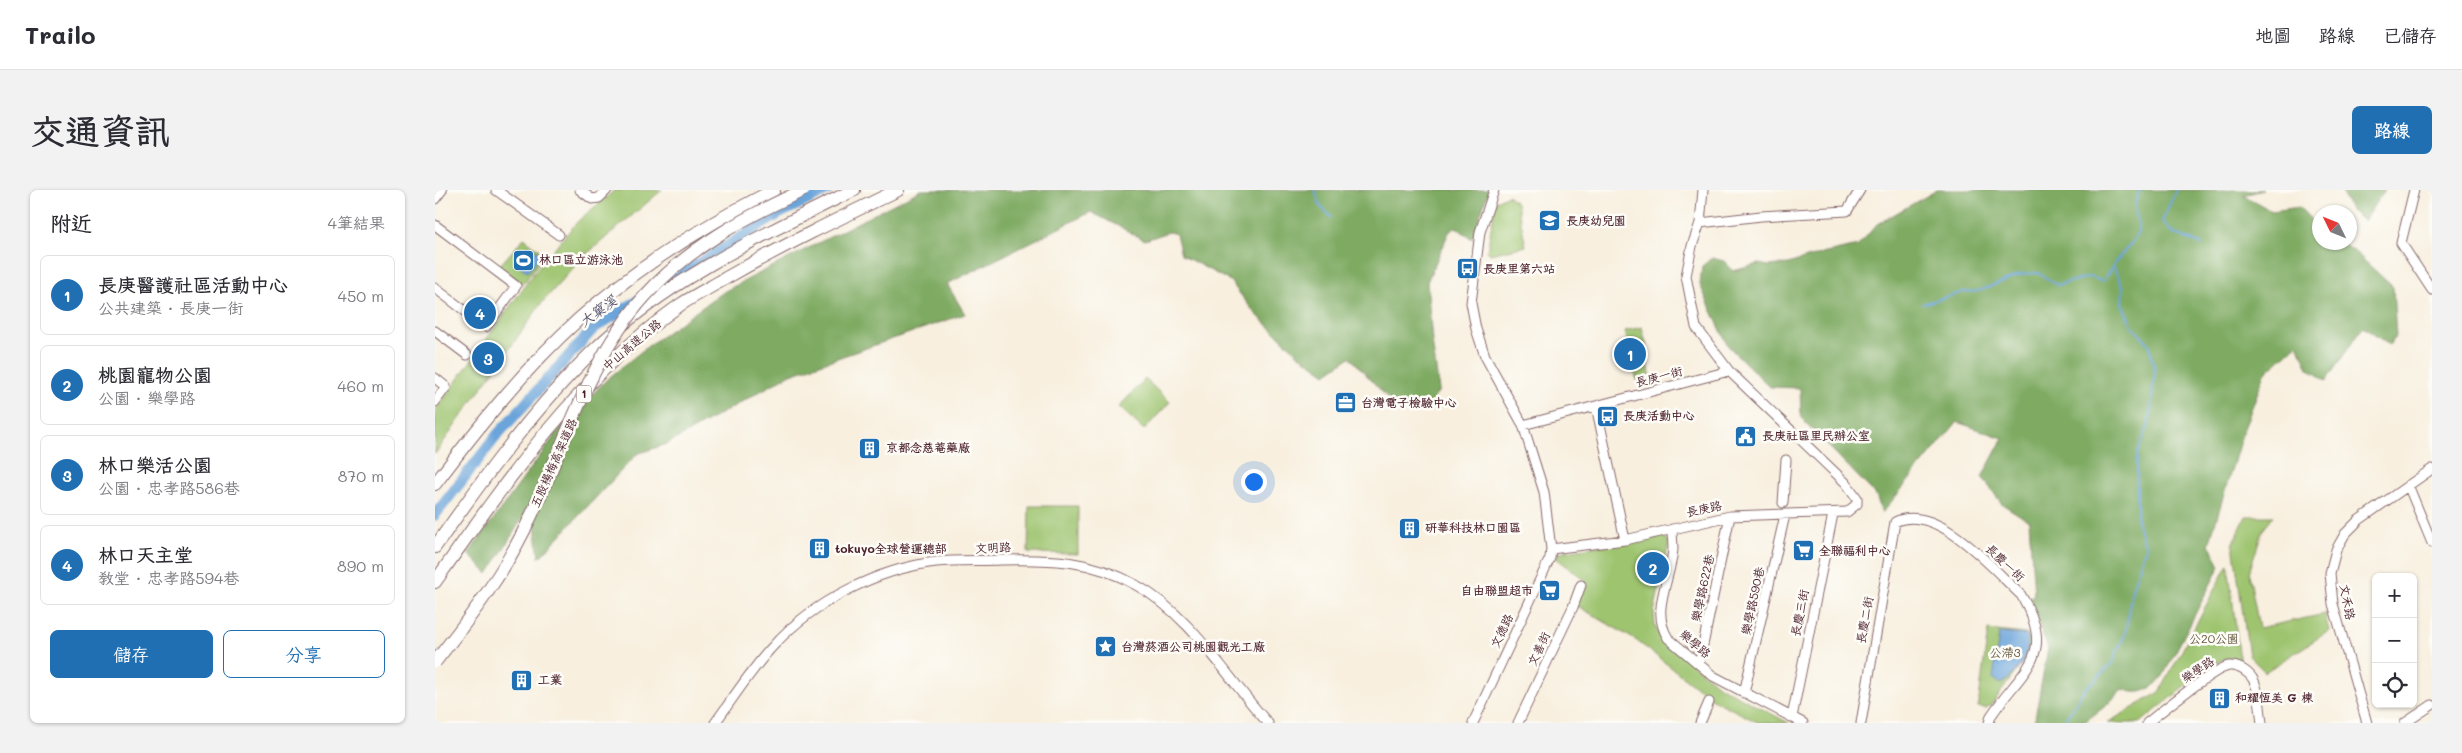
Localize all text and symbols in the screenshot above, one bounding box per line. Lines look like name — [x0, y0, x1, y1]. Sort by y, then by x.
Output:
text: Trailo — [25, 19, 96, 50]
text: 地圖 — [2255, 23, 2291, 47]
text: 路線 — [2319, 23, 2355, 47]
text: 已儲存 — [2383, 23, 2437, 47]
button: 路線 — [2352, 106, 2432, 154]
text: 交通資訊 — [30, 107, 170, 153]
north arrow — [2312, 205, 2357, 250]
text: 附近 — [50, 209, 92, 236]
school or university icon: 長庚幼兒園 — [1538, 209, 1562, 233]
text: 4筆結果 — [328, 212, 385, 233]
place label: 長庚幼兒園 — [1566, 212, 1626, 228]
sports icon: 林口區立游泳池 — [511, 248, 535, 272]
place label: 林口區立游泳池 — [539, 251, 623, 267]
bus stop icon: 長庚里第六站 — [1455, 257, 1479, 281]
place label: 長庚里第六站 — [1483, 260, 1555, 276]
text: 長庚醫護社區活動中心 — [98, 272, 288, 297]
text: 1 — [63, 285, 71, 306]
text: 450 m — [338, 285, 384, 306]
water label: 大窠溪 — [575, 290, 621, 331]
pin: 4 — [464, 294, 496, 332]
text: 公共建築 · 長庚一街 — [98, 297, 243, 318]
street label: 中山高速公路 — [599, 315, 664, 374]
pin: 1 — [1614, 335, 1646, 373]
pin: 3 — [472, 339, 504, 377]
text: 桃園寵物公園 — [98, 362, 212, 387]
street label: 長庚一街 — [1633, 362, 1684, 390]
text: 2 — [63, 375, 71, 396]
text: 460 m — [337, 375, 384, 396]
road number: 1 — [577, 385, 591, 402]
text: 公園 · 樂學路 — [98, 387, 195, 408]
office icon: 台灣電子檢驗中心 — [1333, 391, 1357, 415]
place label: 台灣電子檢驗中心 — [1361, 394, 1457, 410]
bus stop icon: 長庚活動中心 — [1595, 404, 1619, 428]
place label: 長庚活動中心 — [1623, 407, 1695, 423]
street label: 五股楊梅高架道路 — [526, 415, 580, 510]
public building icon: 長庚社區里民辦公室 — [1734, 424, 1758, 448]
place label: 長庚社區里民辦公室 — [1762, 427, 1870, 443]
building icon: 京都念慈菴藥廠 — [858, 436, 882, 460]
place label: 京都念慈菴藥廠 — [886, 439, 970, 455]
text: 林口樂活公園 — [98, 452, 212, 477]
text: 3 — [62, 465, 72, 486]
text: 870 m — [338, 465, 384, 486]
your location — [1241, 469, 1267, 495]
text: 公園 · 忠孝路586巷 — [98, 477, 240, 498]
street label: 長庚路 — [1685, 496, 1723, 520]
building icon: 研華科技林口園區 — [1397, 516, 1421, 540]
place label: 研華科技林口園區 — [1425, 519, 1521, 535]
building icon: tokuyo全球營運總部 — [807, 537, 831, 561]
street label: 文明路 — [975, 538, 1011, 556]
supermarket icon: 全聯福利中心 — [1791, 539, 1815, 563]
place label: tokuyo全球營運總部 — [835, 540, 947, 556]
street label: 長慶一街 — [1983, 540, 2029, 584]
text: 林口天主堂 — [98, 542, 193, 567]
place label: 全聯福利中心 — [1819, 542, 1891, 558]
pin: 2 — [1637, 549, 1669, 587]
street label: 樂學路622巷 — [1687, 553, 1717, 623]
text: 4 — [62, 555, 72, 576]
text: 890 m — [337, 555, 384, 576]
street label: 樂學路590巷 — [1737, 565, 1767, 636]
text: 教堂 · 忠孝路594巷 — [98, 567, 239, 588]
map controls — [2372, 573, 2417, 708]
button: + — [2372, 573, 2417, 618]
supermarket icon: 自由聯盟超市 — [1537, 579, 1561, 603]
place label: 自由聯盟超市 — [1461, 582, 1533, 598]
street label: 文禾路 — [2337, 583, 2359, 621]
street label: 長慶三街 — [1787, 588, 1811, 638]
street label: 長慶二街 — [1852, 595, 1876, 645]
street label: 文德路 — [1486, 611, 1516, 650]
button: − — [2372, 618, 2417, 663]
street label: 樂學路 — [1677, 626, 1715, 661]
street label: 文善街 — [1523, 629, 1553, 668]
button: 儲存 — [50, 630, 213, 678]
button: 分享 — [223, 630, 385, 678]
park label: 公20公園 — [2189, 630, 2239, 646]
place icon: 台灣菸酒公司桃園觀光工廠 — [1093, 635, 1117, 659]
place label: 台灣菸酒公司桃園觀光工廠 — [1121, 638, 1265, 654]
park label: 公滯3 — [1989, 644, 2021, 660]
street label: 樂學路 — [2178, 652, 2217, 686]
button: locate — [2372, 663, 2417, 708]
building icon: 工業 — [510, 668, 534, 692]
place label: 工業 — [538, 671, 562, 687]
building icon: 和耀恆美 G 棟 — [2207, 686, 2231, 710]
place label: 和耀恆美 G 棟 — [2235, 689, 2314, 705]

